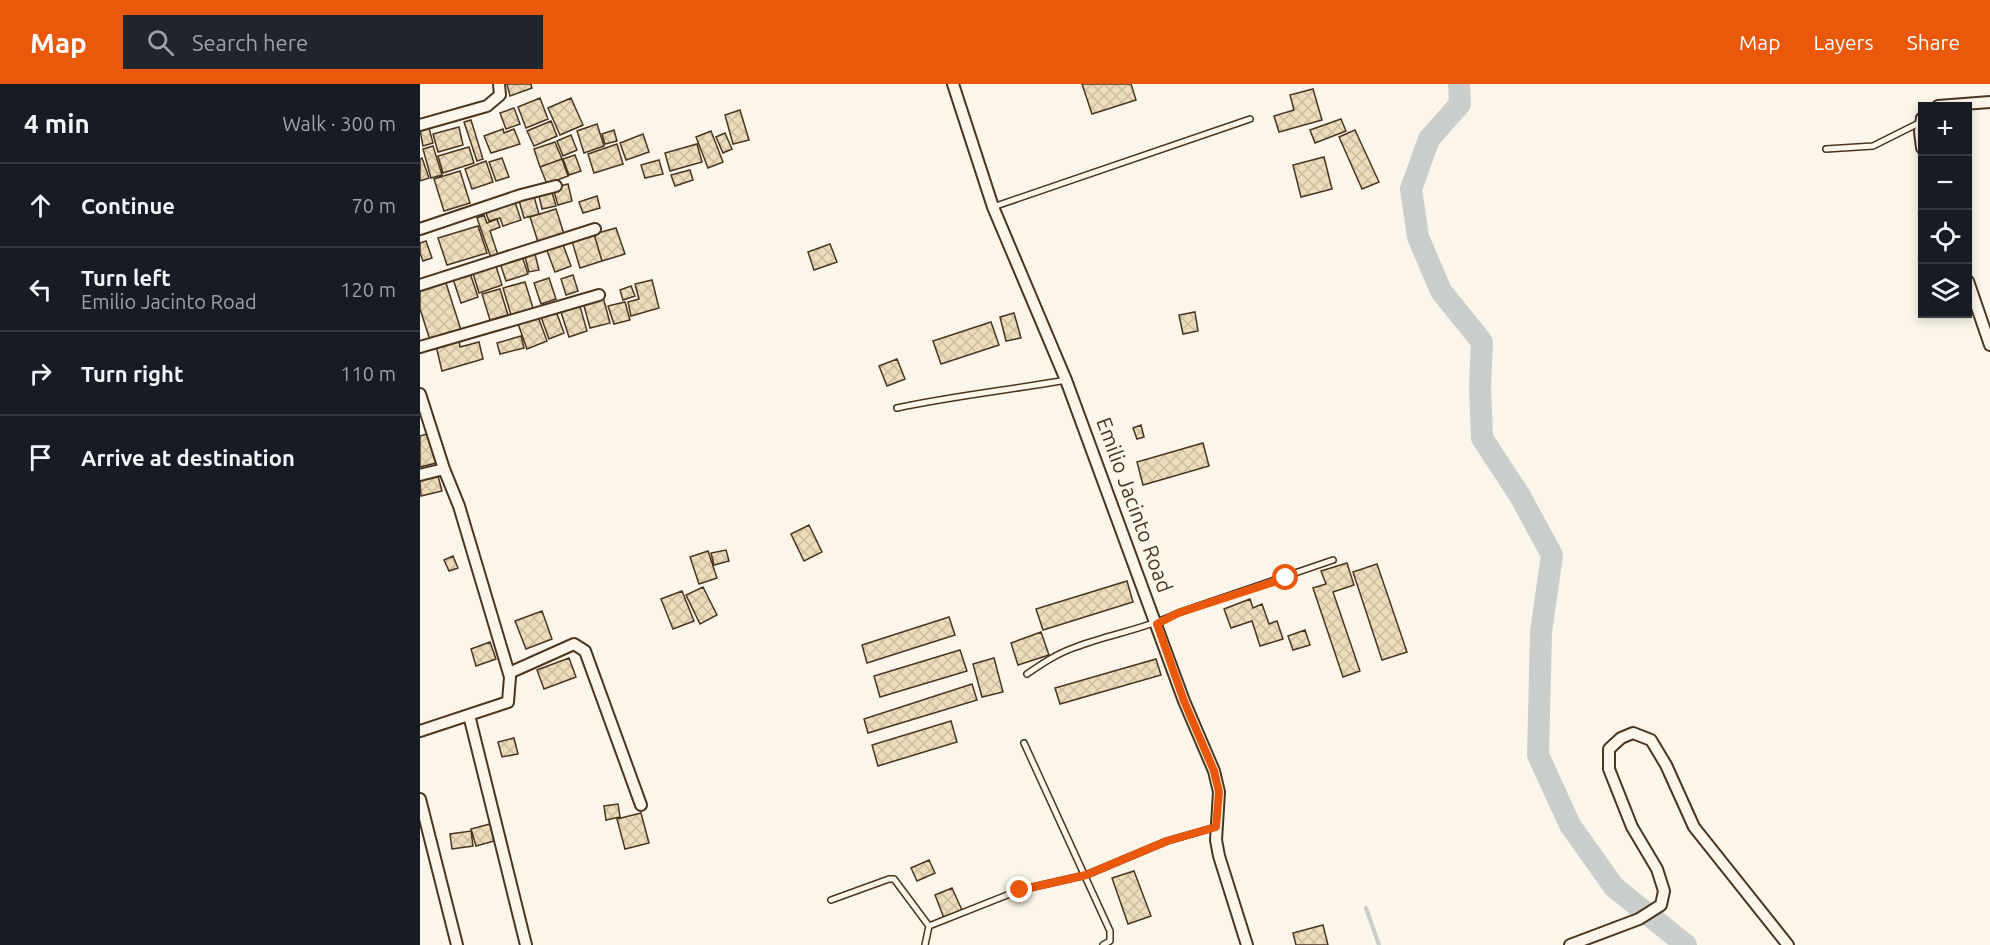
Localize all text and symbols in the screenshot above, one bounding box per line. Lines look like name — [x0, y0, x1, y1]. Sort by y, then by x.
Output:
search box — [123, 15, 543, 69]
icon: search — [144, 26, 177, 59]
text: Map — [30, 27, 87, 58]
text: Search here — [192, 30, 308, 55]
text: Map — [1739, 30, 1780, 54]
text: Layers — [1813, 30, 1874, 54]
text: Share — [1907, 30, 1960, 54]
map controls — [1918, 102, 1972, 318]
button: + — [1918, 102, 1972, 156]
text: 4 min — [24, 109, 90, 138]
text: Walk · 300 m — [283, 112, 396, 135]
button: − — [1918, 156, 1972, 210]
icon: ahead — [24, 189, 57, 222]
text: Continue — [81, 193, 175, 218]
text: 70 m — [352, 194, 396, 217]
button: locate — [1918, 210, 1972, 264]
button: layers — [1918, 264, 1972, 318]
text: Turn left — [81, 265, 171, 290]
icon: left — [24, 273, 57, 306]
text: 120 m — [340, 278, 396, 301]
text: Emilio Jacinto Road — [81, 290, 257, 313]
icon: right — [24, 357, 57, 390]
text: Turn right — [81, 361, 183, 386]
text: 110 m — [340, 362, 396, 385]
street label: Emilio Jacinto Road — [1092, 414, 1178, 595]
icon: arrive — [24, 441, 57, 474]
text: Arrive at destination — [81, 445, 295, 470]
route start — [1272, 564, 1298, 590]
route end — [1006, 876, 1032, 902]

